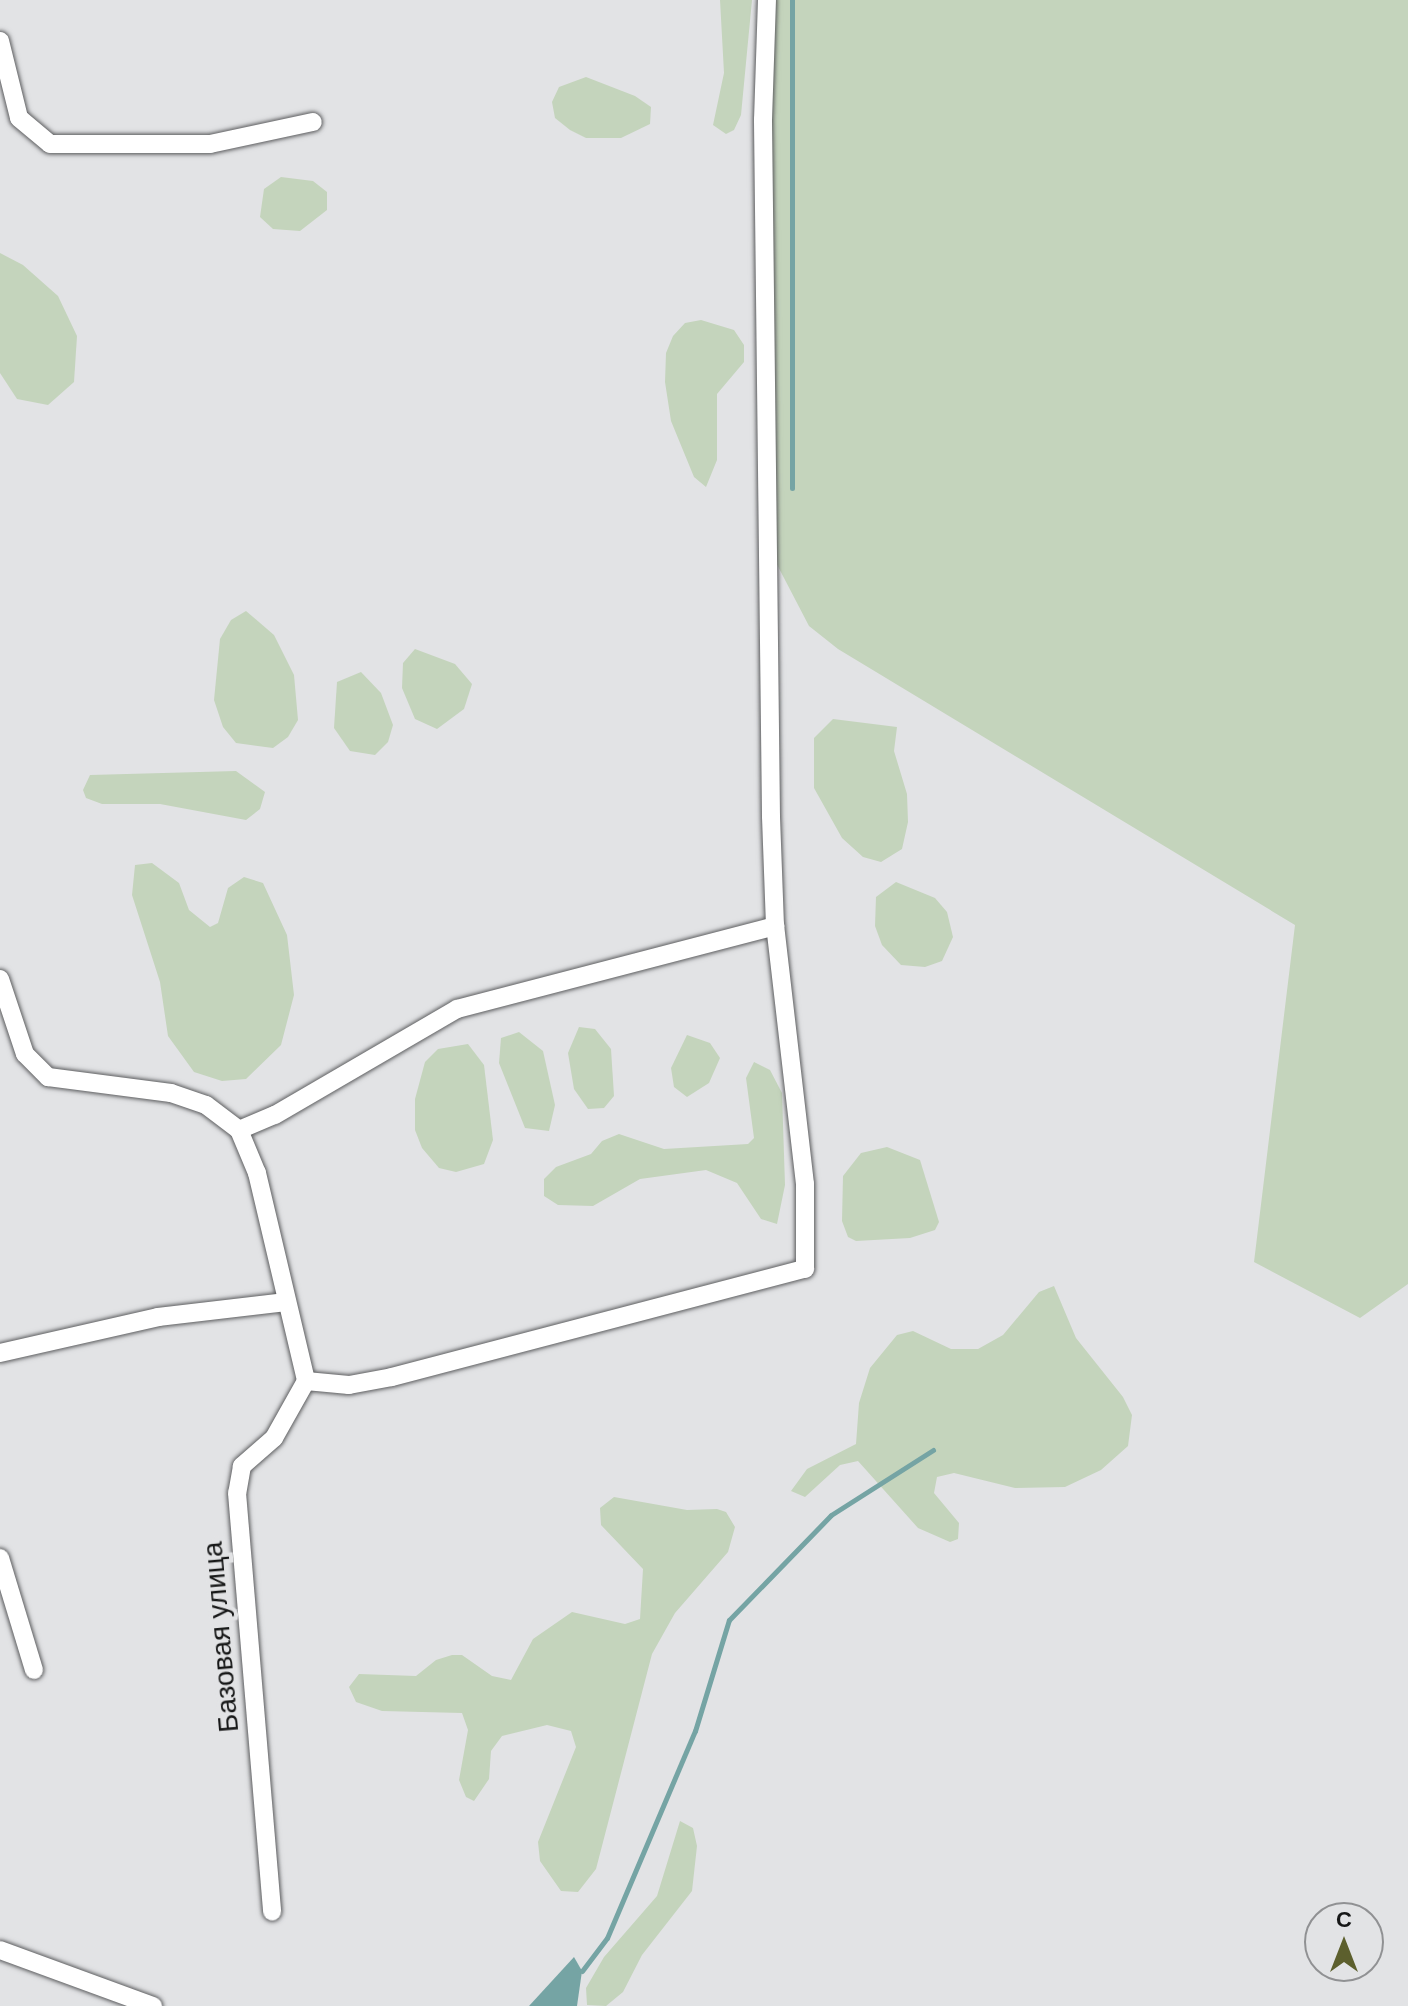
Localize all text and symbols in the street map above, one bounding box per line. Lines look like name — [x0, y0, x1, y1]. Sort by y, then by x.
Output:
street label: Базовая улица — [196, 1540, 246, 1734]
north arrow — [1304, 1902, 1384, 1982]
text: С — [1336, 1905, 1352, 1934]

